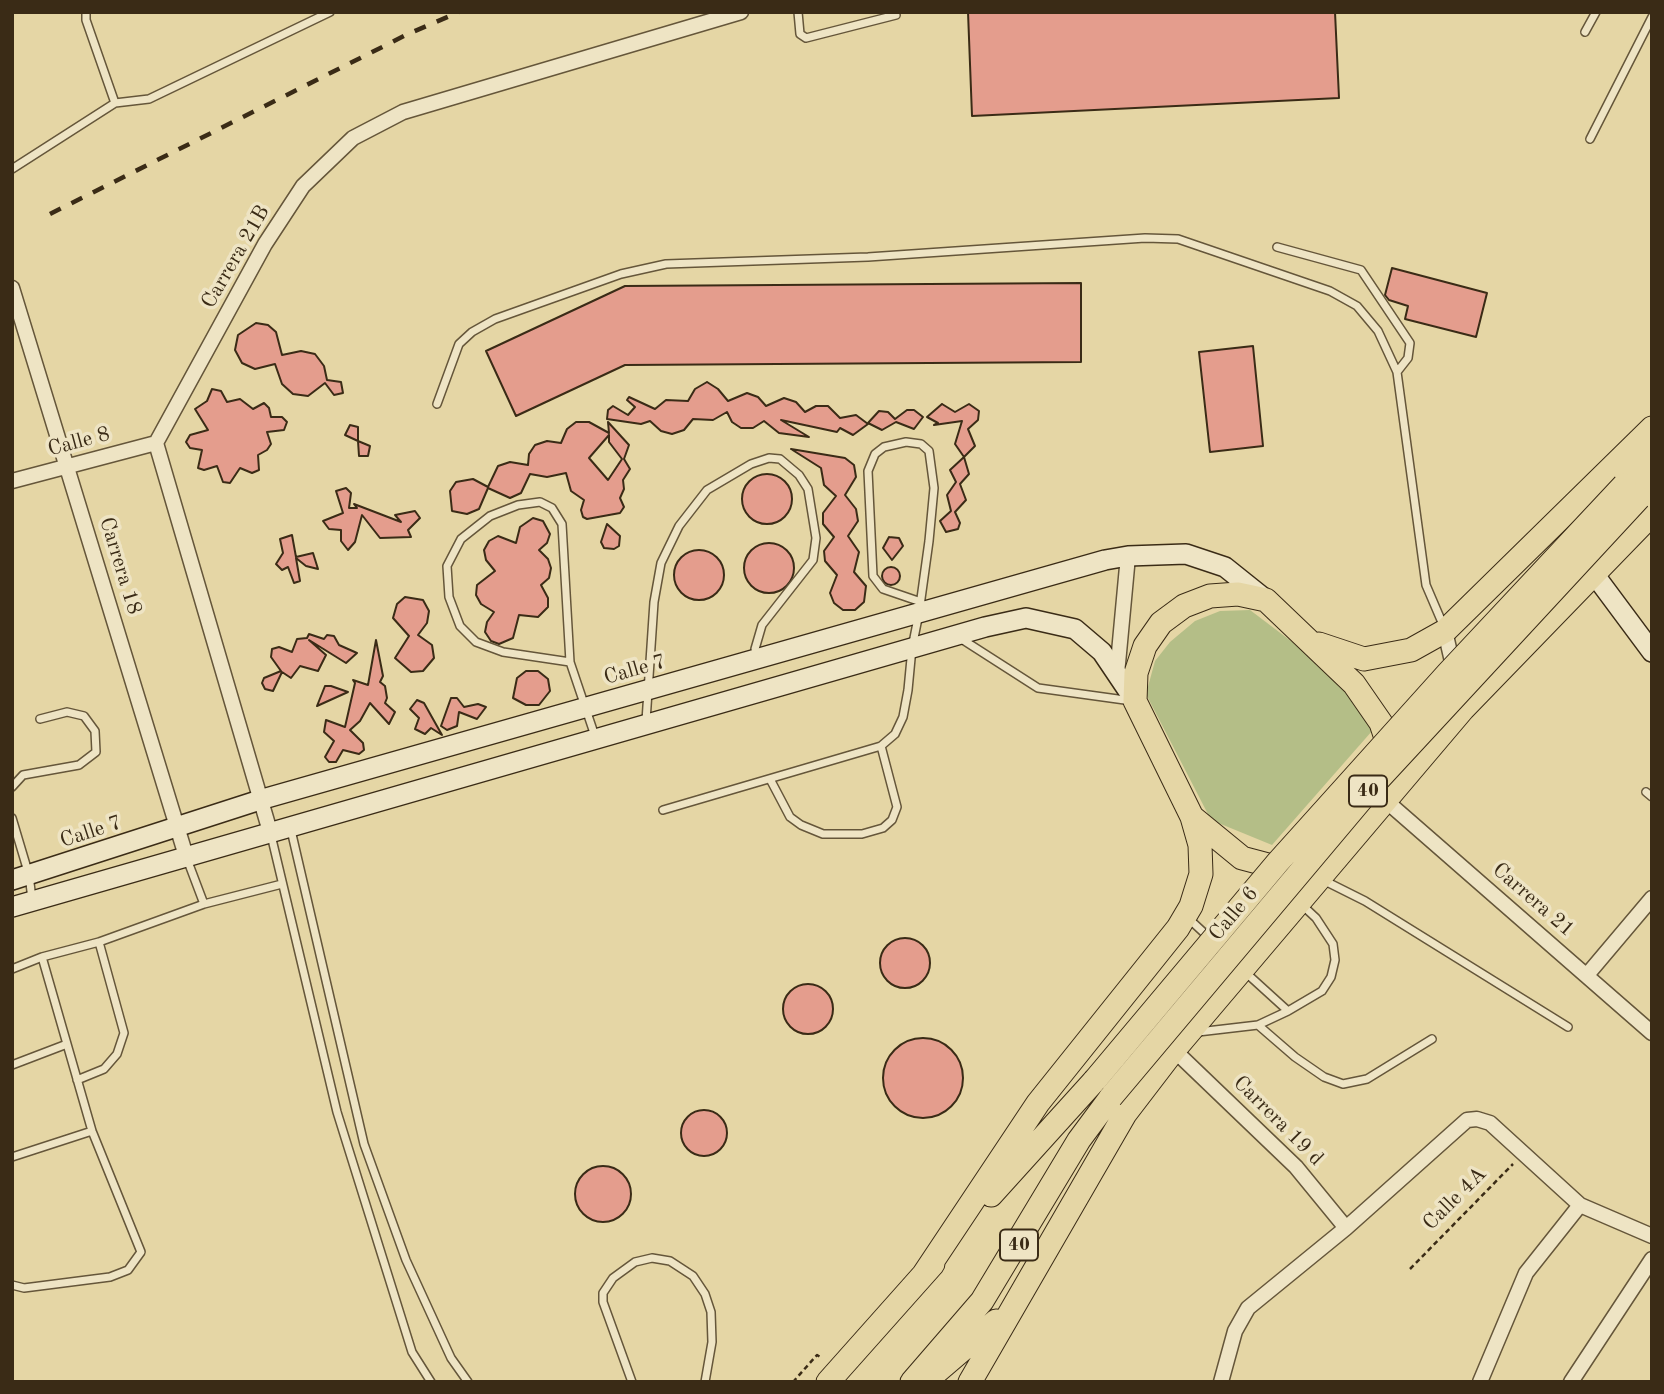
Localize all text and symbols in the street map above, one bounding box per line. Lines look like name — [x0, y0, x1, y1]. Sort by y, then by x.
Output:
street label: Carrera 21B — [196, 201, 276, 313]
street label: Calle 8 — [45, 422, 113, 462]
street label: Carrera 18 — [93, 514, 147, 618]
street label: Calle 7 — [601, 649, 669, 691]
road number: 40 — [1349, 776, 1387, 806]
street label: Calle 7 — [57, 810, 125, 854]
street label: Carrera 21 — [1487, 858, 1579, 942]
street label: Calle 6 — [1204, 882, 1264, 946]
street label: Carrera 19 d — [1228, 1071, 1328, 1171]
street label: Calle 4A — [1418, 1162, 1492, 1236]
road number: 40 — [1000, 1230, 1038, 1260]

